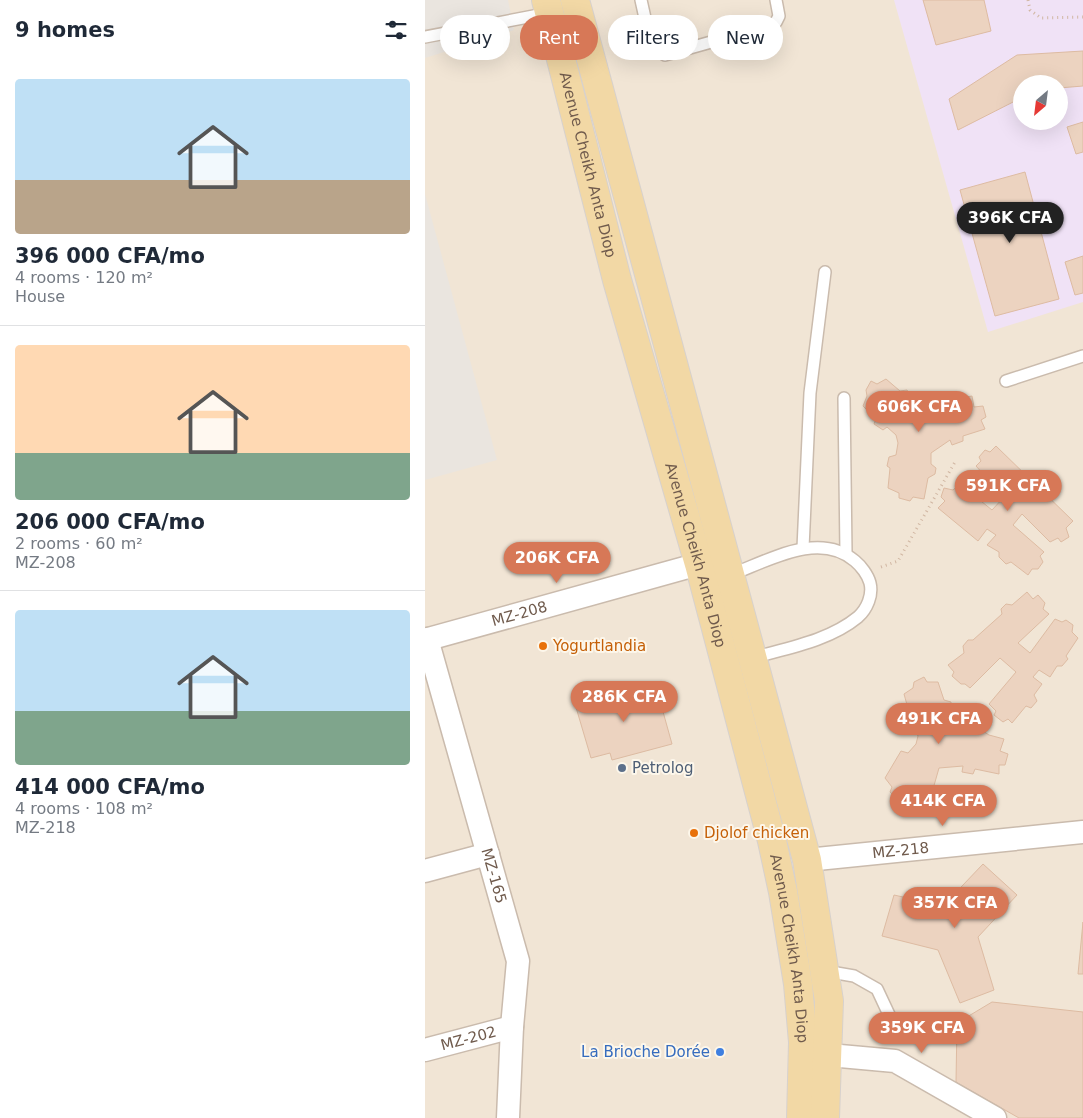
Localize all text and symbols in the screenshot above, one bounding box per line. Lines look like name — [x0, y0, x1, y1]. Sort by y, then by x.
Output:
chip: Buy — [440, 15, 510, 60]
chip: Rent — [520, 15, 598, 60]
chip: Filters — [608, 15, 698, 60]
chip: New — [708, 15, 783, 60]
icon: filters — [382, 16, 410, 44]
text: 9 homes — [15, 18, 115, 42]
street label: Avenue Cheikh Anta Diop — [556, 70, 620, 260]
north arrow — [1013, 75, 1067, 130]
map controls — [1013, 75, 1068, 130]
icon: home — [168, 112, 258, 202]
pin: 396K CFA — [958, 202, 1062, 244]
text: 396K CFA — [968, 208, 1052, 227]
text: 396 000 CFA/mo — [15, 244, 205, 268]
text: 4 rooms · 120 m² — [15, 268, 153, 287]
text: House — [15, 287, 65, 306]
icon: home — [168, 377, 258, 467]
pin: 606K CFA — [867, 390, 971, 433]
text: 606K CFA — [877, 397, 961, 416]
street label: Avenue Cheikh Anta Diop — [661, 461, 730, 650]
pin: 591K CFA — [956, 470, 1060, 512]
text: 591K CFA — [966, 476, 1050, 495]
text: 206 000 CFA/mo — [15, 510, 205, 534]
text: 2 rooms · 60 m² — [15, 534, 143, 553]
pin: 206K CFA — [505, 542, 609, 584]
text: 206K CFA — [515, 548, 599, 567]
text: MZ-208 — [15, 553, 76, 572]
street label: MZ-208 — [490, 598, 549, 630]
place label: Yogurtlandia — [552, 637, 646, 655]
marker: Yogurtlandia — [537, 640, 549, 652]
icon: home — [168, 642, 258, 732]
pin: 286K CFA — [572, 680, 676, 723]
text: 286K CFA — [582, 687, 666, 706]
pin: 491K CFA — [887, 702, 991, 745]
text: 491K CFA — [897, 709, 981, 728]
place label: Petrolog — [632, 759, 694, 777]
marker: Petrolog — [616, 762, 628, 774]
text: 414 000 CFA/mo — [15, 775, 205, 799]
pin: 414K CFA — [891, 784, 995, 827]
text: 414K CFA — [901, 791, 985, 810]
text: 4 rooms · 108 m² — [15, 799, 153, 818]
text: MZ-218 — [15, 818, 76, 837]
place label: Djolof chicken — [704, 824, 809, 842]
marker: Djolof chicken — [688, 827, 700, 839]
street label: MZ-218 — [871, 839, 930, 862]
street label: MZ-165 — [477, 846, 510, 906]
street label: Avenue Cheikh Anta Diop — [766, 852, 812, 1044]
pin: 357K CFA — [903, 886, 1007, 929]
text: 357K CFA — [913, 893, 997, 912]
pin: 359K CFA — [870, 1012, 974, 1054]
text: 359K CFA — [880, 1018, 964, 1037]
street label: MZ-202 — [439, 1023, 498, 1054]
place label: La Brioche Dorée — [581, 1043, 710, 1061]
marker: La Brioche Dorée — [714, 1046, 726, 1058]

